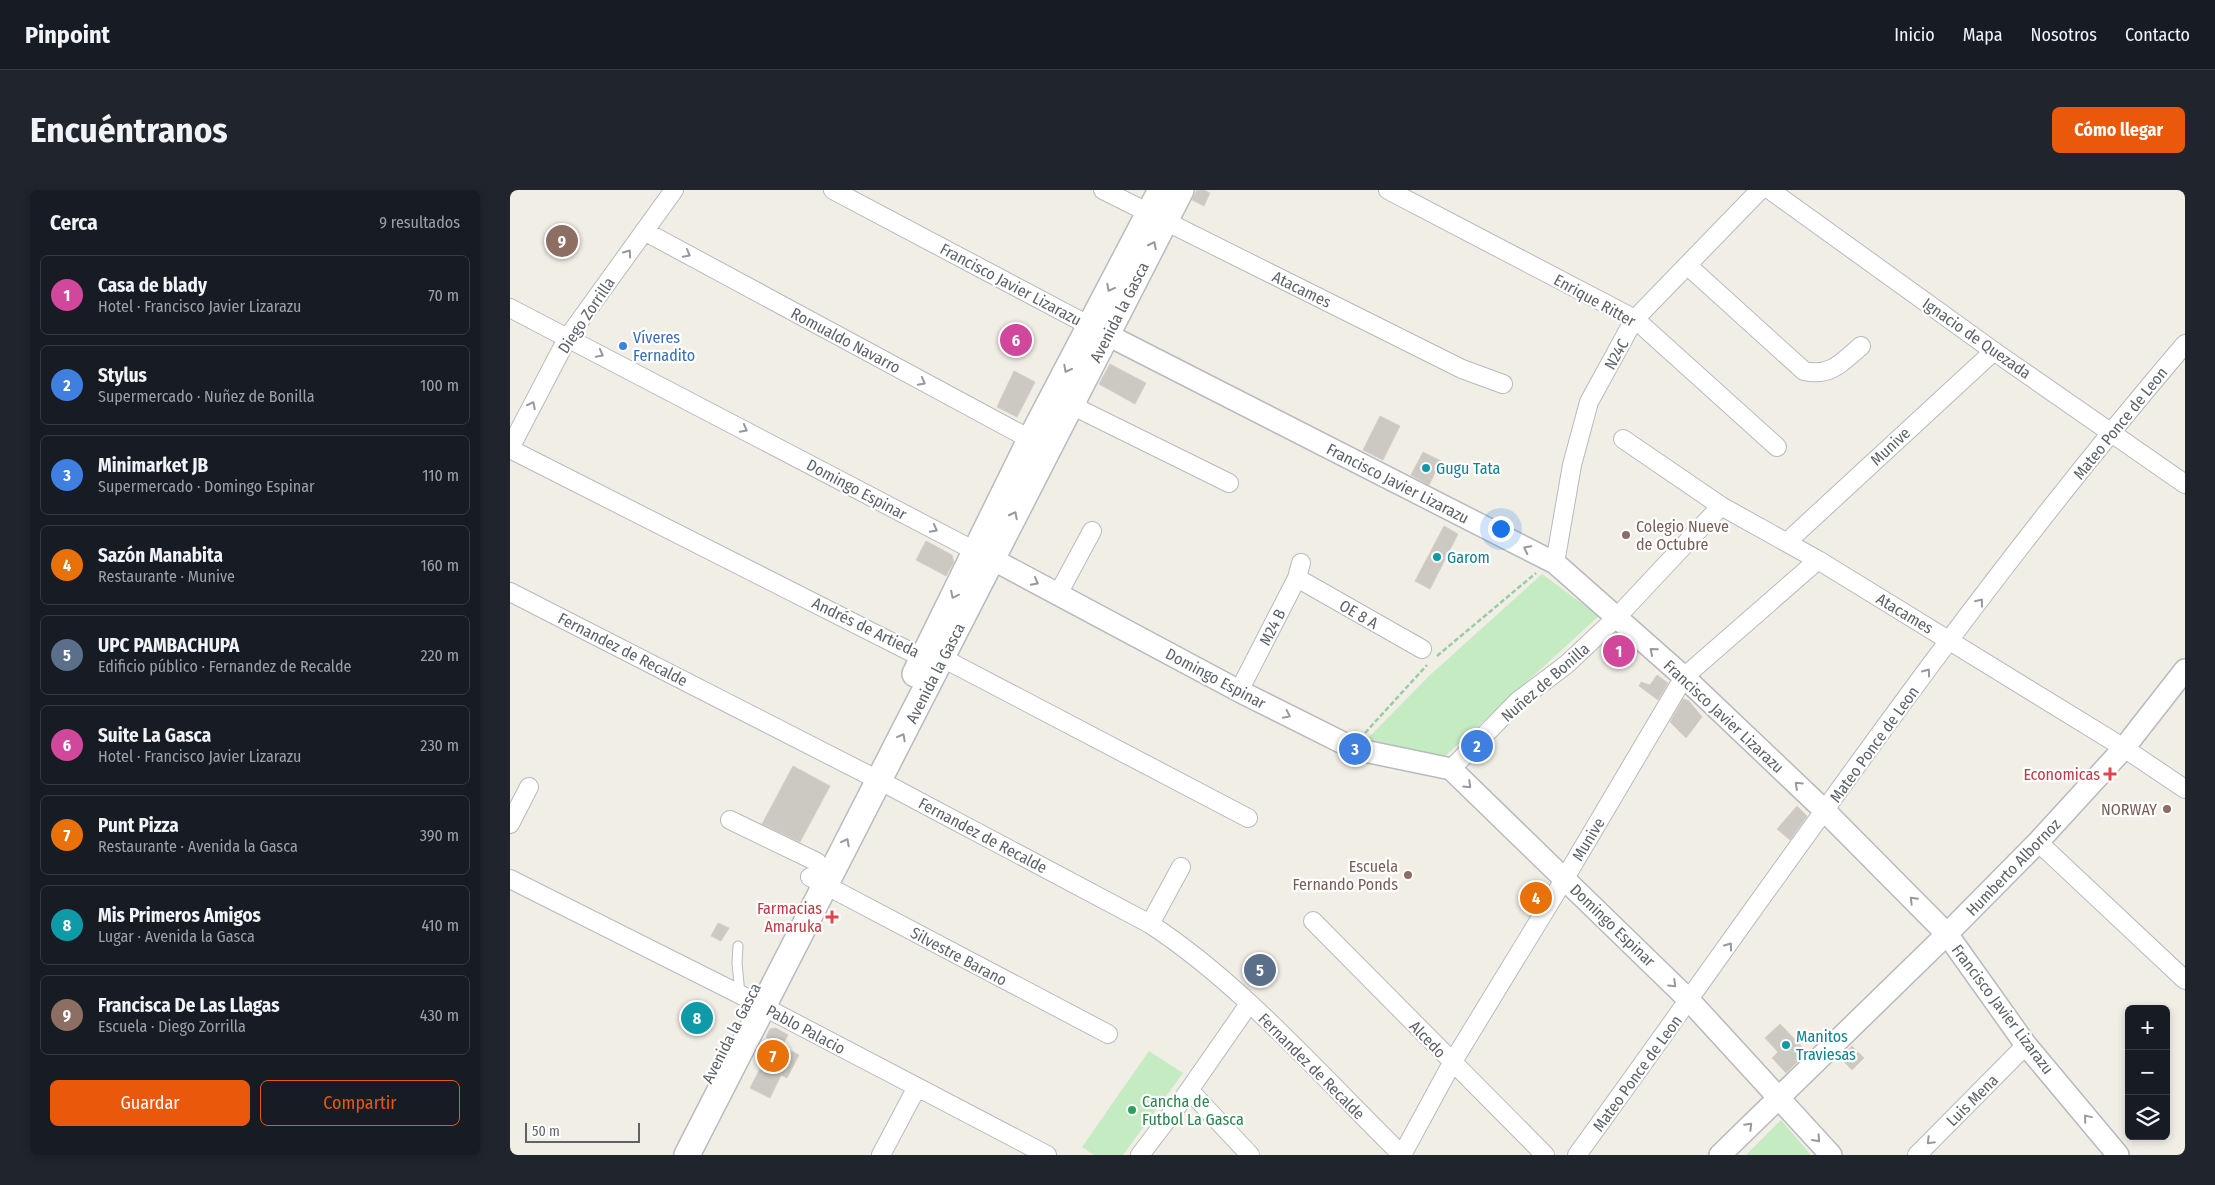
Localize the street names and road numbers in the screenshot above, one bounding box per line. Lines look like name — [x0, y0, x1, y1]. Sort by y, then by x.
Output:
street label: Francisco Javier Lizarazu — [937, 239, 1085, 330]
street label: Avenida la Gasca — [1086, 259, 1153, 366]
street label: Atacames — [1269, 267, 1334, 312]
street label: Enrique Ritter — [1551, 270, 1639, 331]
street label: Diego Zorrilla — [554, 273, 619, 357]
street label: Ignacio de Quezada — [1919, 294, 2035, 383]
street label: Romualdo Navarro — [788, 304, 904, 377]
street label: N24C — [1600, 335, 1633, 373]
street label: Mateo Ponce de Leon — [2069, 363, 2171, 483]
street label: Munive — [1867, 423, 1914, 469]
street label: Francisco Javier Lizarazu — [1323, 439, 1472, 528]
street label: Domingo Espinar — [803, 455, 910, 524]
street label: Atacames — [1873, 589, 1937, 638]
street label: Andrés de Artieda — [809, 593, 923, 662]
street label: OE 8 A — [1336, 596, 1382, 633]
street label: M24 B — [1255, 606, 1290, 649]
street label: Fernandez de Recalde — [555, 609, 691, 690]
street label: Avenida la Gasca — [902, 620, 969, 727]
street label: Nuñez de Bonilla — [1497, 639, 1593, 726]
street label: Domingo Espinar — [1162, 644, 1269, 713]
street label: Francisco Javier Lizarazu — [1660, 656, 1788, 777]
street label: Mateo Ponce de Leon — [1826, 682, 1923, 806]
street label: Fernandez de Recalde — [915, 794, 1050, 877]
street label: Munive — [1568, 814, 1609, 864]
street label: Humberto Albornoz — [1962, 815, 2065, 920]
street label: Domingo Espinar — [1566, 880, 1659, 971]
street label: Silvestre Barano — [907, 923, 1010, 990]
street label: Francisco Javier Lizarazu — [1948, 941, 2057, 1078]
street label: Avenida la Gasca — [698, 980, 765, 1087]
street label: Pablo Palacio — [763, 1001, 849, 1058]
street label: Fernandez de Recalde — [1254, 1009, 1369, 1124]
street label: Mateo Ponce de Leon — [1589, 1011, 1686, 1135]
street label: Alcedo — [1406, 1017, 1450, 1062]
street label: Luis Mena — [1943, 1070, 2002, 1130]

